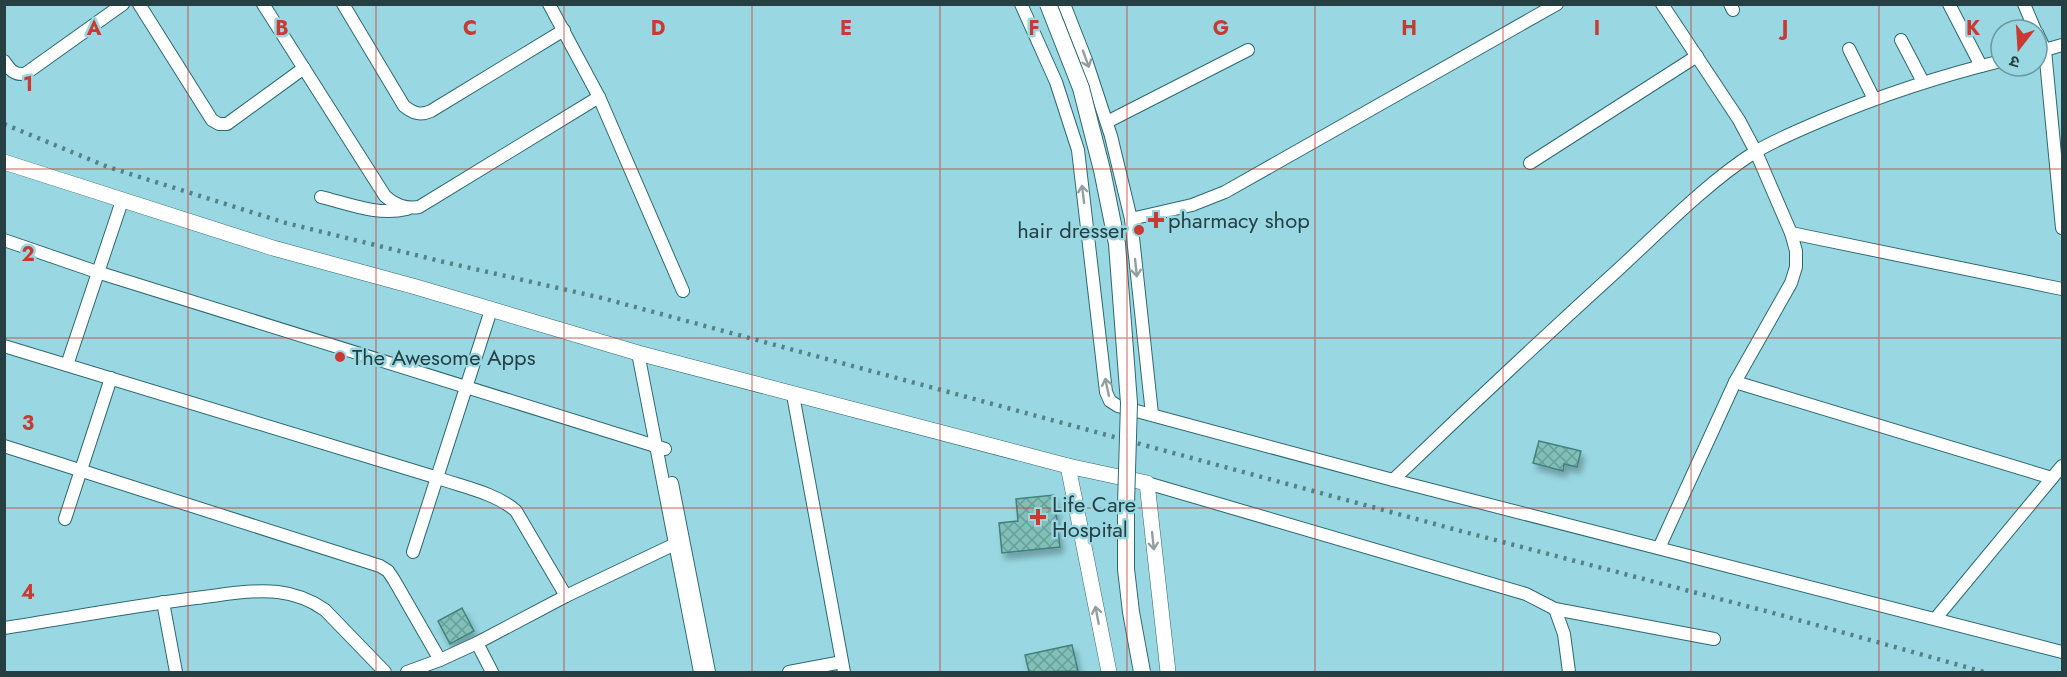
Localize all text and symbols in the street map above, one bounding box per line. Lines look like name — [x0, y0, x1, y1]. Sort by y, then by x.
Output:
text: A — [86, 14, 102, 43]
text: B — [275, 14, 289, 43]
text: C — [463, 14, 477, 43]
text: D — [651, 14, 665, 43]
text: E — [840, 14, 852, 43]
text: F — [1028, 14, 1040, 43]
text: G — [1213, 14, 1229, 43]
text: H — [1401, 14, 1417, 43]
text: I — [1594, 14, 1600, 43]
text: J — [1778, 14, 1788, 43]
text: K — [1966, 14, 1980, 43]
north arrow — [1989, 18, 2049, 78]
one-way arrow — [1081, 49, 1092, 68]
text: उ — [2006, 49, 2023, 74]
text: 1 — [23, 70, 33, 99]
one-way arrow — [1077, 185, 1088, 205]
place label: pharmacy shop — [1168, 204, 1310, 236]
marker: pharmacy shop — [1149, 213, 1163, 227]
place label: hair dresser — [1017, 214, 1127, 246]
marker: hair dresser — [1132, 223, 1146, 237]
text: 2 — [21, 240, 35, 269]
one-way arrow — [1131, 258, 1142, 278]
place label: The Awesome Apps — [352, 341, 536, 373]
marker: The Awesome Apps — [333, 350, 347, 364]
one-way arrow — [1100, 378, 1112, 397]
text: 3 — [22, 409, 34, 438]
place label: Life Care Hospital — [1052, 488, 1136, 545]
marker: Life Care Hospital — [1029, 508, 1047, 526]
one-way arrow — [1148, 531, 1159, 551]
text: 4 — [21, 578, 35, 607]
one-way arrow — [1091, 606, 1102, 625]

